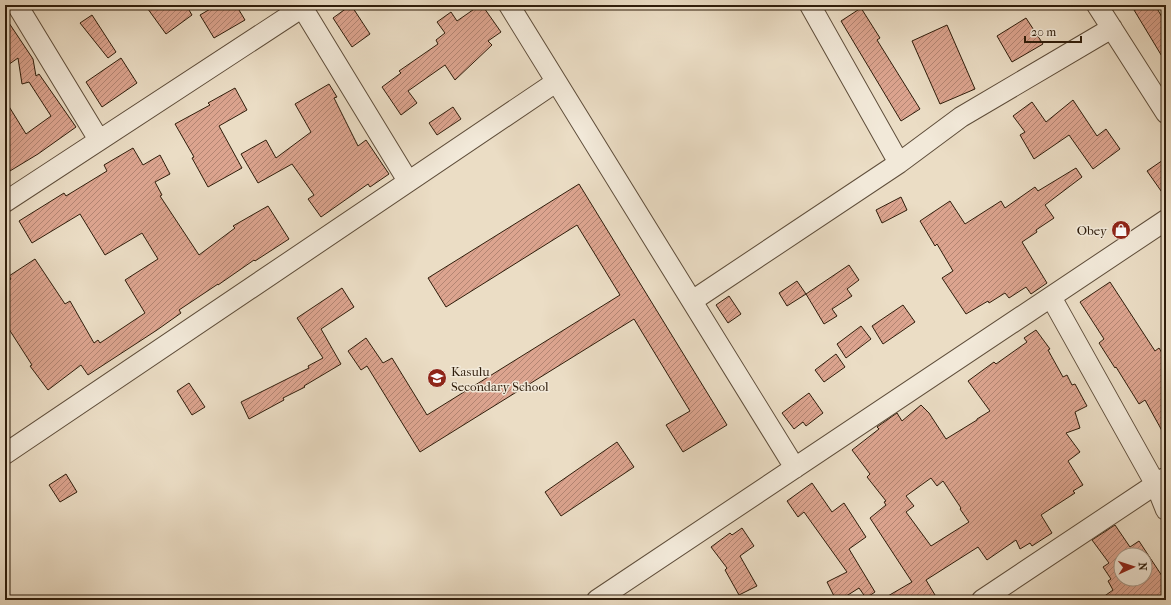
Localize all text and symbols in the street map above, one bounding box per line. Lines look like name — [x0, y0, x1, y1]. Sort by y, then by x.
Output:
scale bar — [1025, 18, 1081, 44]
text: 20 m — [1031, 25, 1056, 39]
shop icon: Obey — [1110, 219, 1132, 241]
place label: Obey — [1077, 223, 1108, 238]
place label: Kasulu Secondary School — [451, 364, 549, 394]
school or university icon: Kasulu Secondary School — [426, 367, 448, 389]
north arrow — [1113, 547, 1153, 587]
text: N — [1136, 562, 1149, 572]

